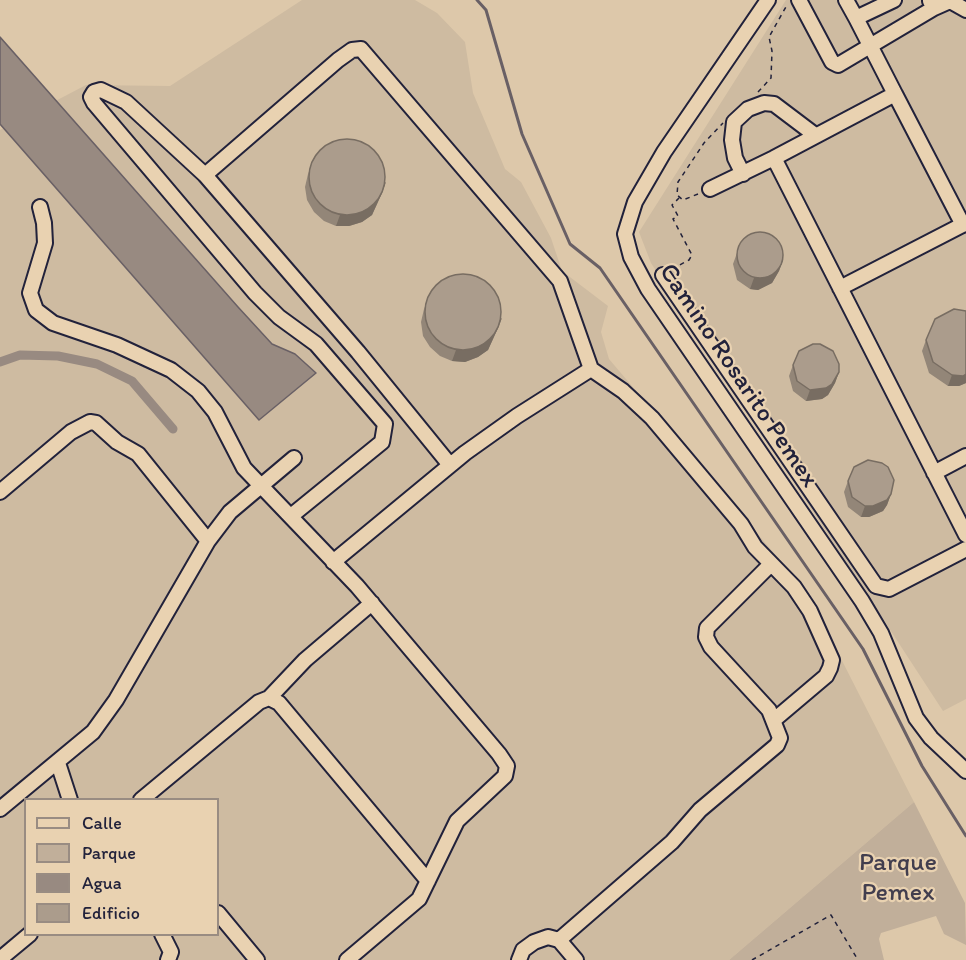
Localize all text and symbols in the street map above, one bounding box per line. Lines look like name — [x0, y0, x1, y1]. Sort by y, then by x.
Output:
street label: Camino Rosarito Pemex — [651, 258, 825, 494]
legend — [24, 798, 219, 936]
text: Calle — [82, 812, 122, 834]
text: Parque — [82, 842, 136, 864]
park label: Parque Pemex — [859, 847, 937, 909]
text: Agua — [82, 872, 122, 894]
text: Edificio — [82, 902, 140, 924]

